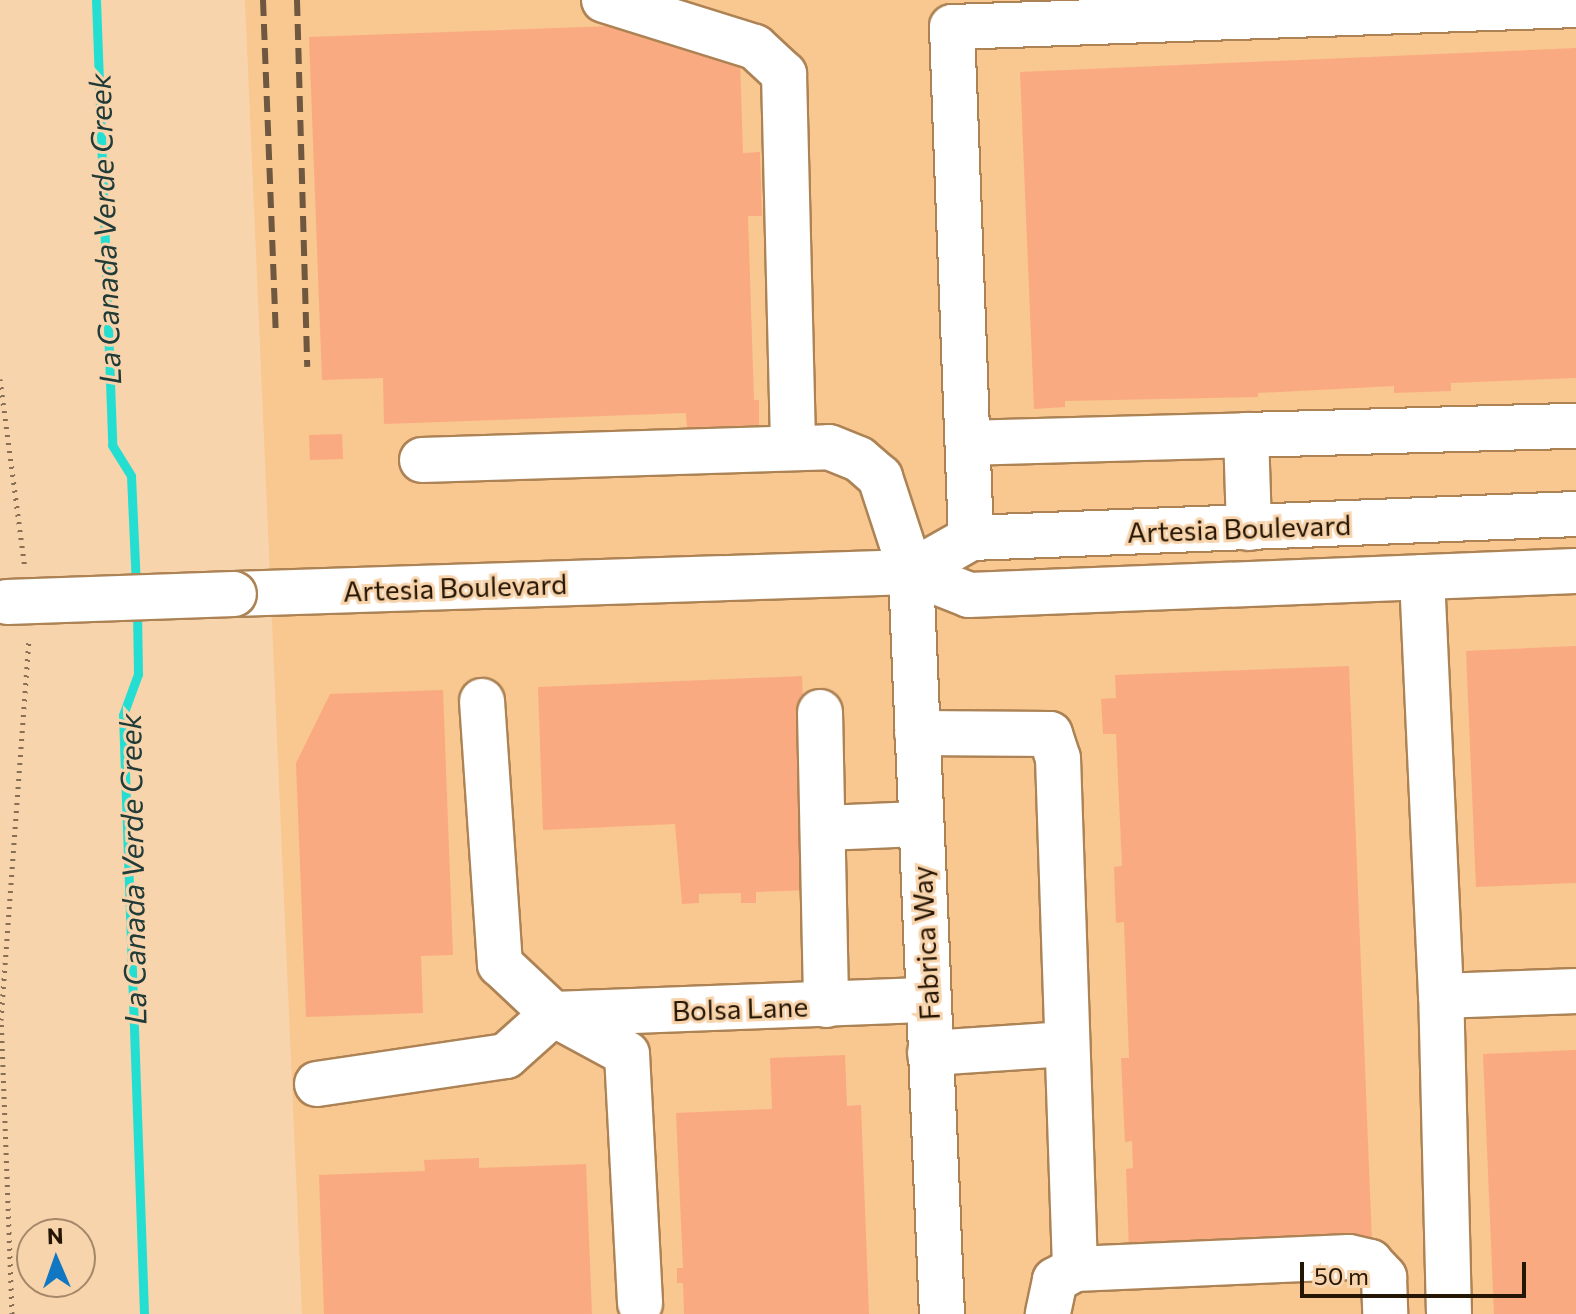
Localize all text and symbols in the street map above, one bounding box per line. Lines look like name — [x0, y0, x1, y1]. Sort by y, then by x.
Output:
water label: La Canada Verde Creek — [81, 73, 127, 385]
street label: Artesia Boulevard — [1126, 507, 1352, 549]
street label: Artesia Boulevard — [342, 566, 568, 608]
water label: La Canada Verde Creek — [111, 713, 153, 1025]
street label: Fabrica Way — [904, 865, 946, 1021]
street label: Bolsa Lane — [671, 989, 809, 1027]
north arrow — [16, 1218, 96, 1298]
text: N — [46, 1222, 64, 1249]
scale bar — [1304, 1246, 1530, 1296]
text: 50 m — [1314, 1261, 1369, 1290]

